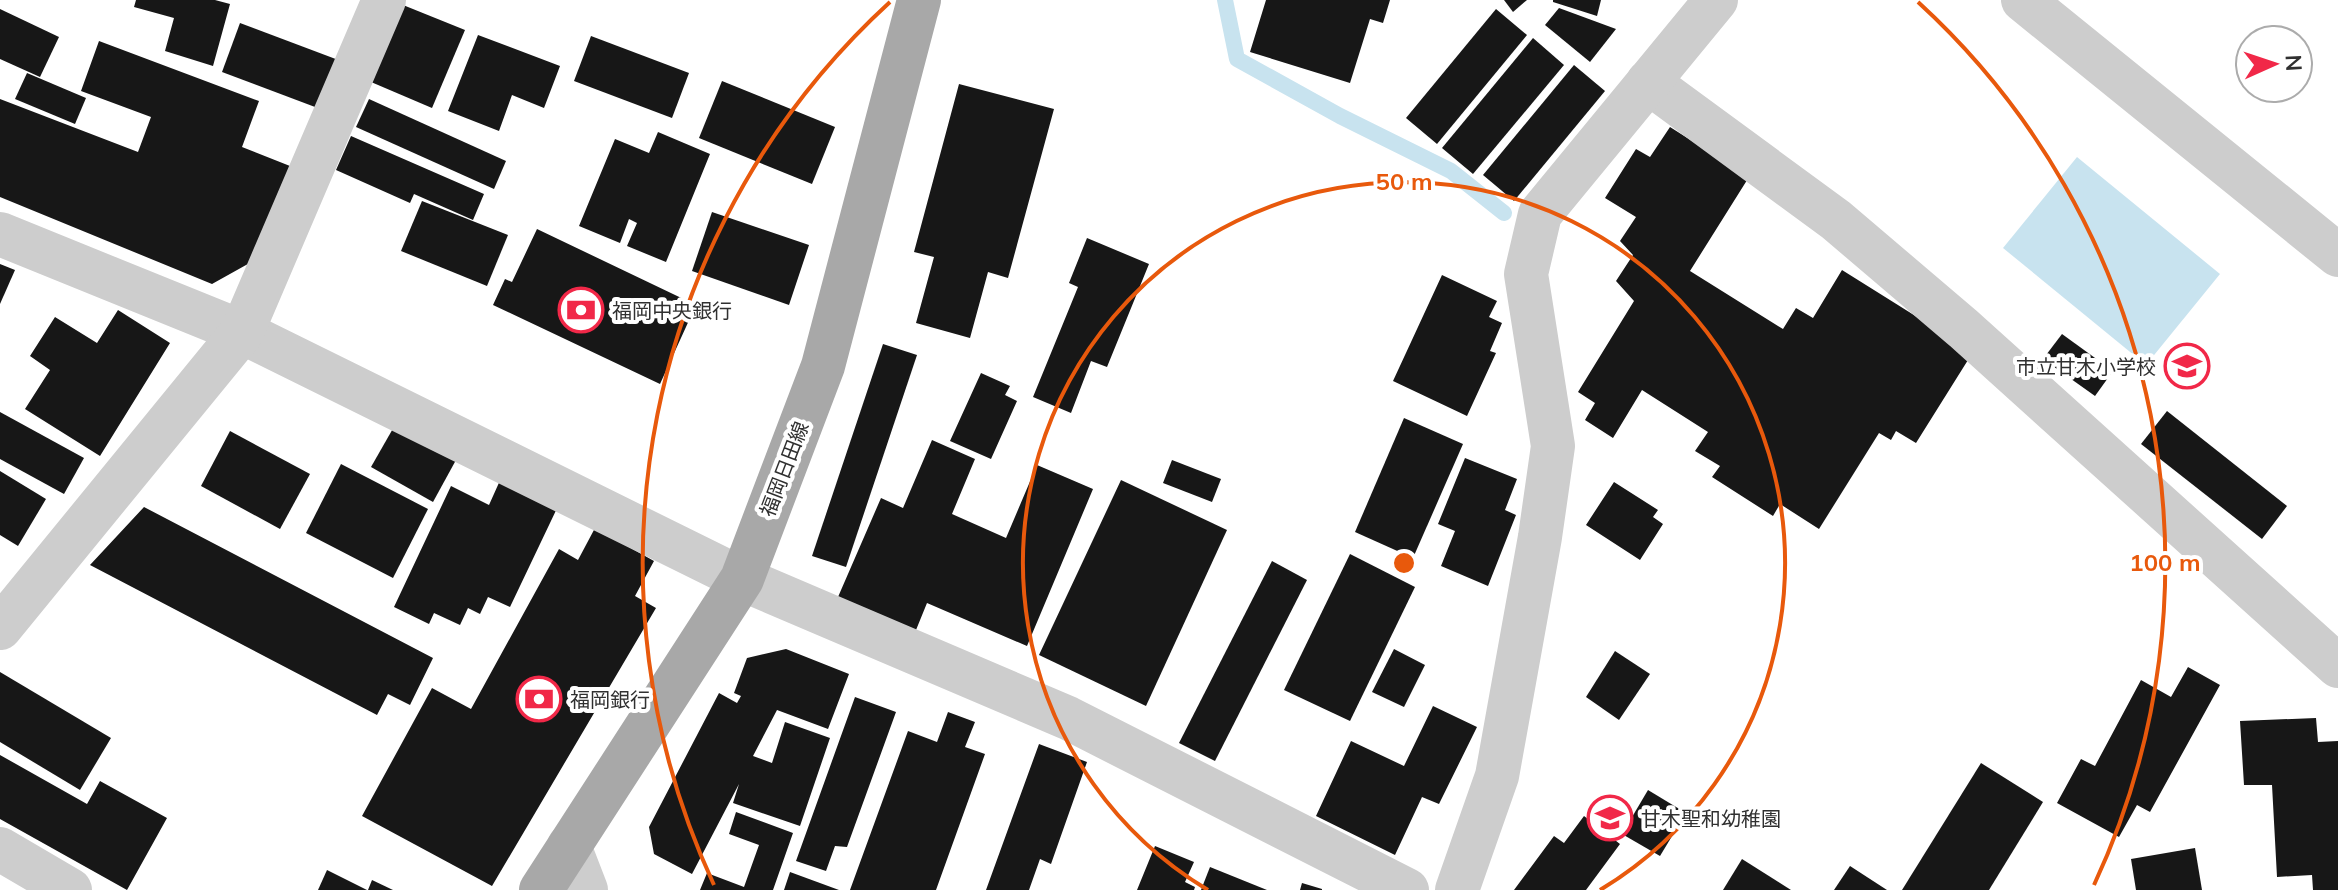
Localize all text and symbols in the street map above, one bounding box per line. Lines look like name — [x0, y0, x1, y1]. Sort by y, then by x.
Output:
north arrow — [2234, 24, 2314, 104]
text: N — [2280, 54, 2308, 72]
text: 50 m — [1376, 166, 1432, 196]
bank icon: 福岡中央銀行 — [557, 286, 605, 334]
place label: 福岡中央銀行 — [612, 298, 732, 323]
school or university icon: 市立甘木小学校 — [2163, 342, 2211, 390]
place label: 市立甘木小学校 — [2016, 354, 2156, 379]
street label: 福岡日田線 — [754, 418, 814, 520]
text: 100 m — [2129, 547, 2201, 577]
centre of rings — [1390, 549, 1418, 577]
bank icon: 福岡銀行 — [515, 675, 563, 723]
place label: 福岡銀行 — [570, 687, 650, 712]
school or university icon: 甘木聖和幼稚園 — [1586, 794, 1634, 842]
place label: 甘木聖和幼稚園 — [1641, 806, 1781, 831]

